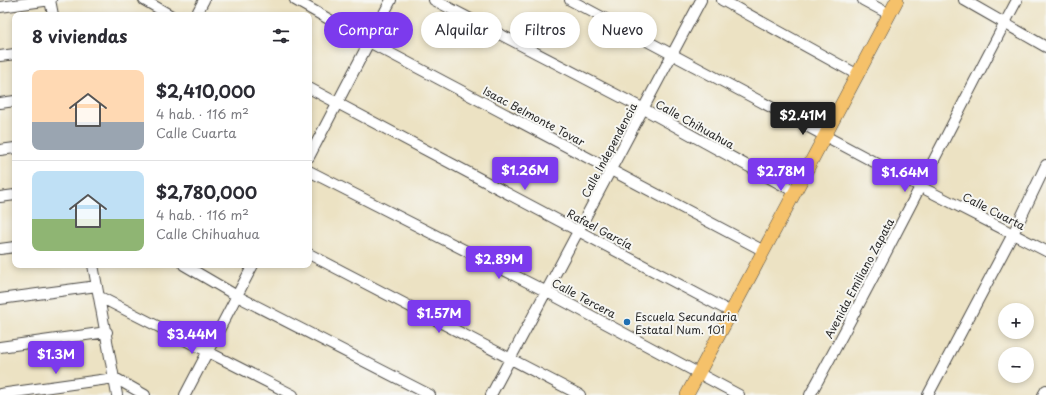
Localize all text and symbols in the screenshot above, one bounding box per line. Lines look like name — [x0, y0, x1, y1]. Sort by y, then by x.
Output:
chip: Comprar — [324, 12, 413, 48]
chip: Alquilar — [421, 12, 502, 48]
chip: Filtros — [510, 12, 580, 48]
chip: Nuevo — [588, 12, 657, 48]
text: 8 viviendas — [32, 23, 127, 49]
icon: filters — [270, 25, 292, 47]
text: $2,410,000 — [156, 78, 256, 104]
street label: Isaac Belmonte Tovar — [480, 82, 588, 150]
icon: home — [64, 86, 112, 134]
street label: Calle Chihuahua — [653, 95, 738, 153]
street label: Calle Independencia — [577, 99, 641, 201]
pin: $2.41M — [770, 102, 836, 136]
text: 4 hab. · 116 m² — [156, 104, 249, 123]
text: $2.41M — [779, 105, 827, 124]
text: Calle Cuarta — [156, 123, 236, 142]
pin: $1.26M — [492, 157, 558, 191]
pin: $2.78M — [748, 158, 814, 192]
pin: $1.64M — [872, 159, 938, 193]
text: $1.26M — [501, 160, 549, 179]
text: $2.78M — [757, 161, 805, 180]
text: $1.64M — [881, 162, 929, 181]
text: $2,780,000 — [156, 179, 257, 205]
icon: home — [64, 187, 112, 235]
street label: Calle Cuarta — [960, 188, 1028, 234]
text: 4 hab. · 116 m² — [156, 205, 249, 224]
street label: Rafael García — [564, 205, 636, 253]
street label: Avenida Emiliano Zapata — [820, 215, 898, 341]
text: Calle Chihuahua — [156, 224, 260, 243]
pin: $2.89M — [466, 246, 532, 280]
text: $2.89M — [475, 249, 523, 268]
street label: Calle Tercera — [549, 274, 619, 322]
pin: $1.57M — [406, 300, 472, 334]
text: $1.57M — [417, 303, 461, 322]
map controls — [998, 303, 1034, 383]
button: + — [998, 303, 1034, 339]
place label: Escuela Secundaria Estatal Num. 101 — [635, 308, 737, 338]
marker: Escuela Secundaria Estatal Num. 101 — [622, 317, 632, 327]
pin: $3.44M — [159, 321, 225, 355]
text: $3.44M — [167, 324, 217, 343]
pin: $1.3M — [28, 341, 84, 375]
text: $1.3M — [37, 344, 75, 363]
button: − — [998, 347, 1034, 383]

